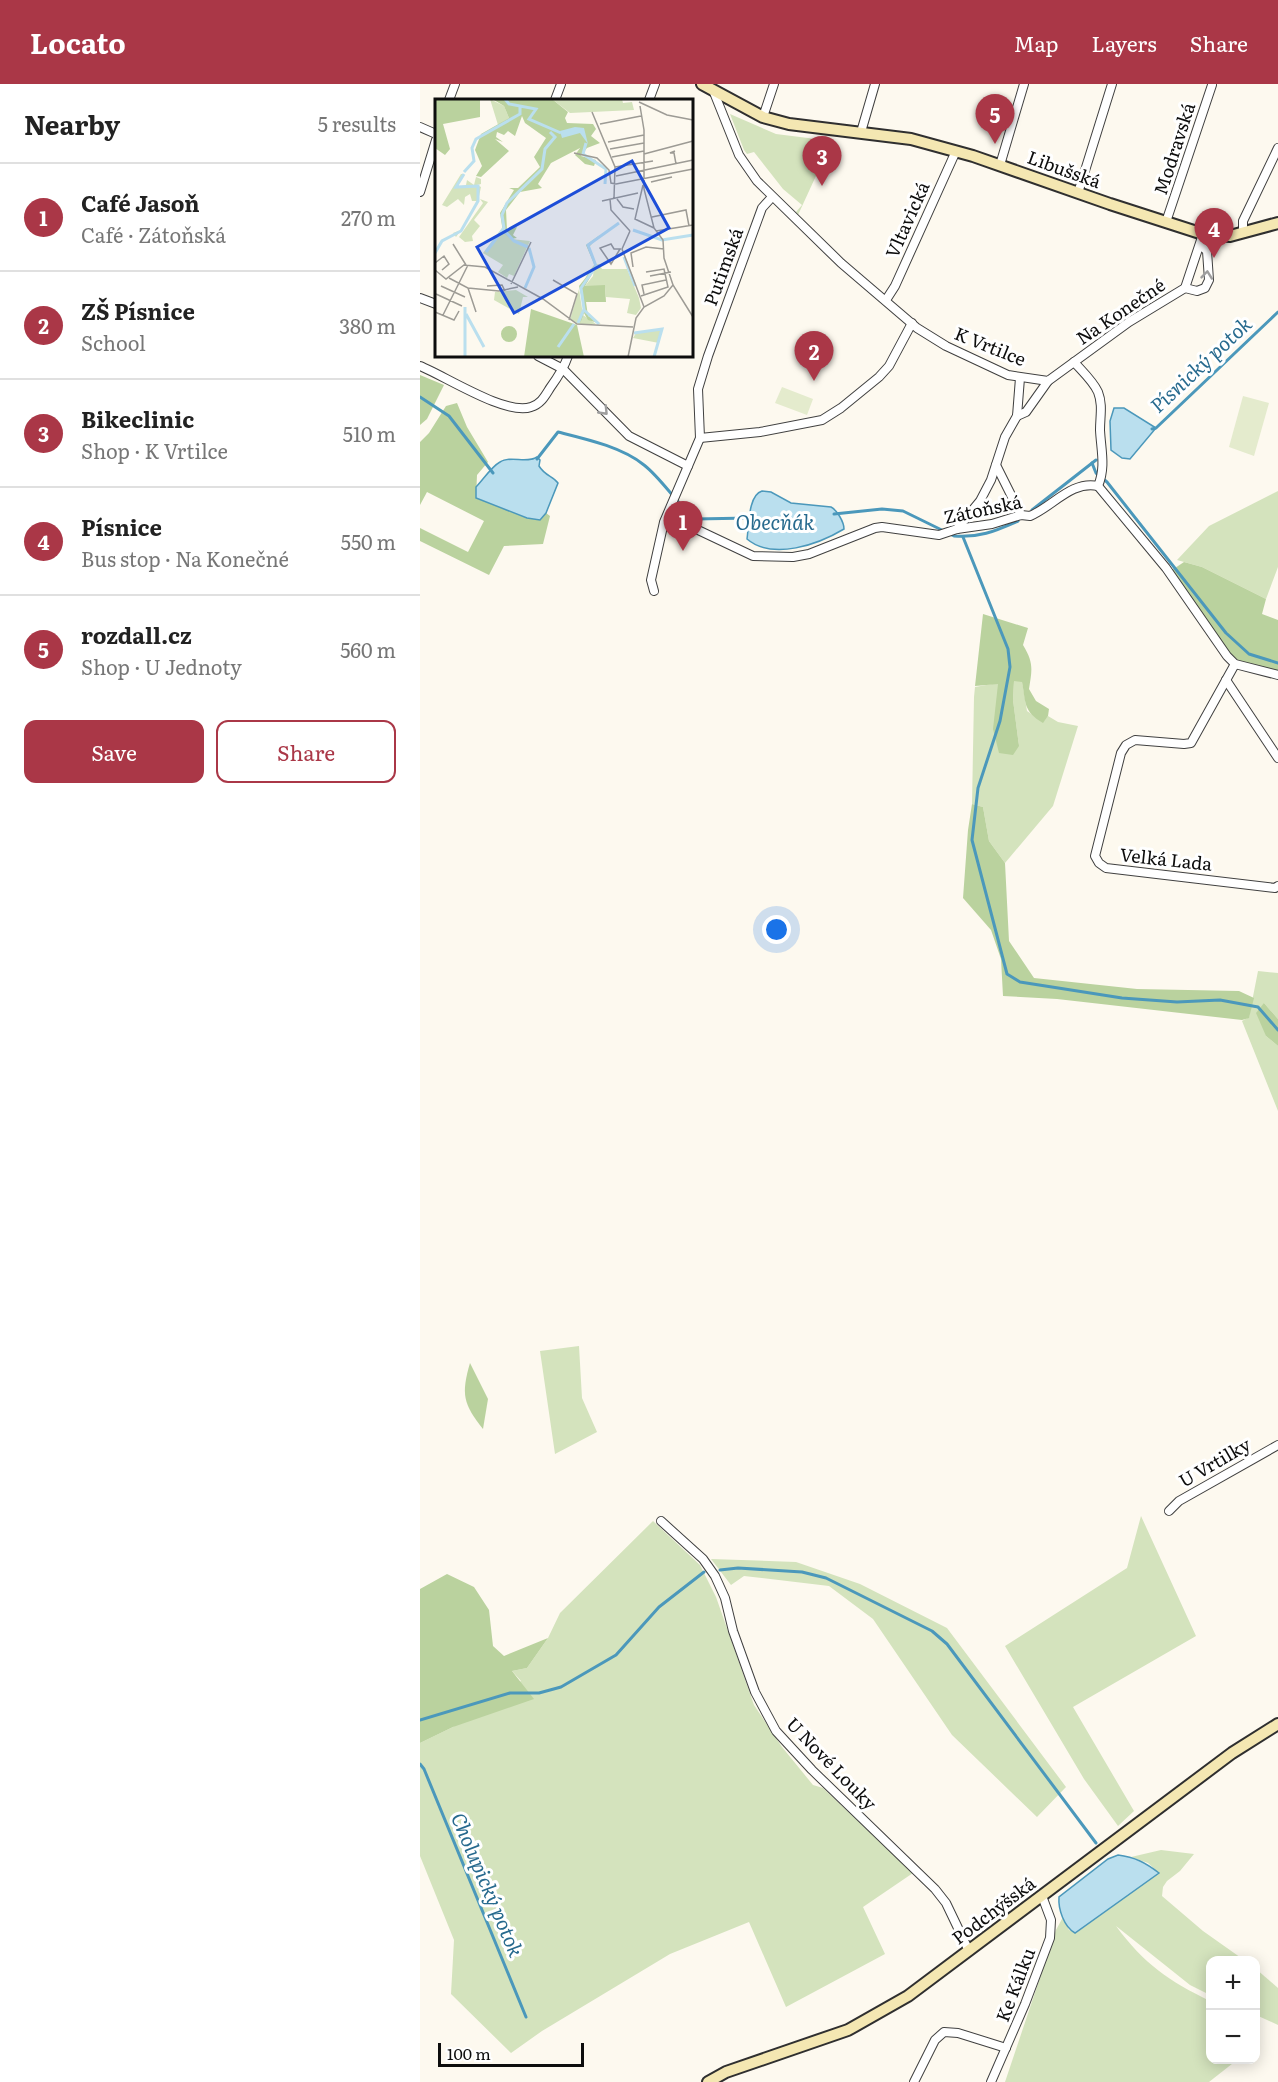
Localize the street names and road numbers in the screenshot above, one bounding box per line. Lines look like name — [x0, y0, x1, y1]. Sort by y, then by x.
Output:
street label: Modravská — [1146, 99, 1201, 198]
street label: Libušská — [1024, 143, 1105, 194]
street label: Vltavická — [878, 176, 936, 262]
street label: Putimská — [696, 224, 749, 309]
street label: Na Konečné — [1070, 271, 1170, 351]
street label: K Vrtilce — [951, 319, 1030, 372]
street label: Zátoňská — [941, 487, 1024, 530]
street label: Velká Lada — [1119, 840, 1214, 877]
street label: U Vrtilky — [1173, 1430, 1256, 1493]
street label: U Nové Louky — [781, 1710, 884, 1816]
street label: Podchýšská — [945, 1869, 1041, 1950]
street label: Ke Kálku — [988, 1943, 1041, 2025]

